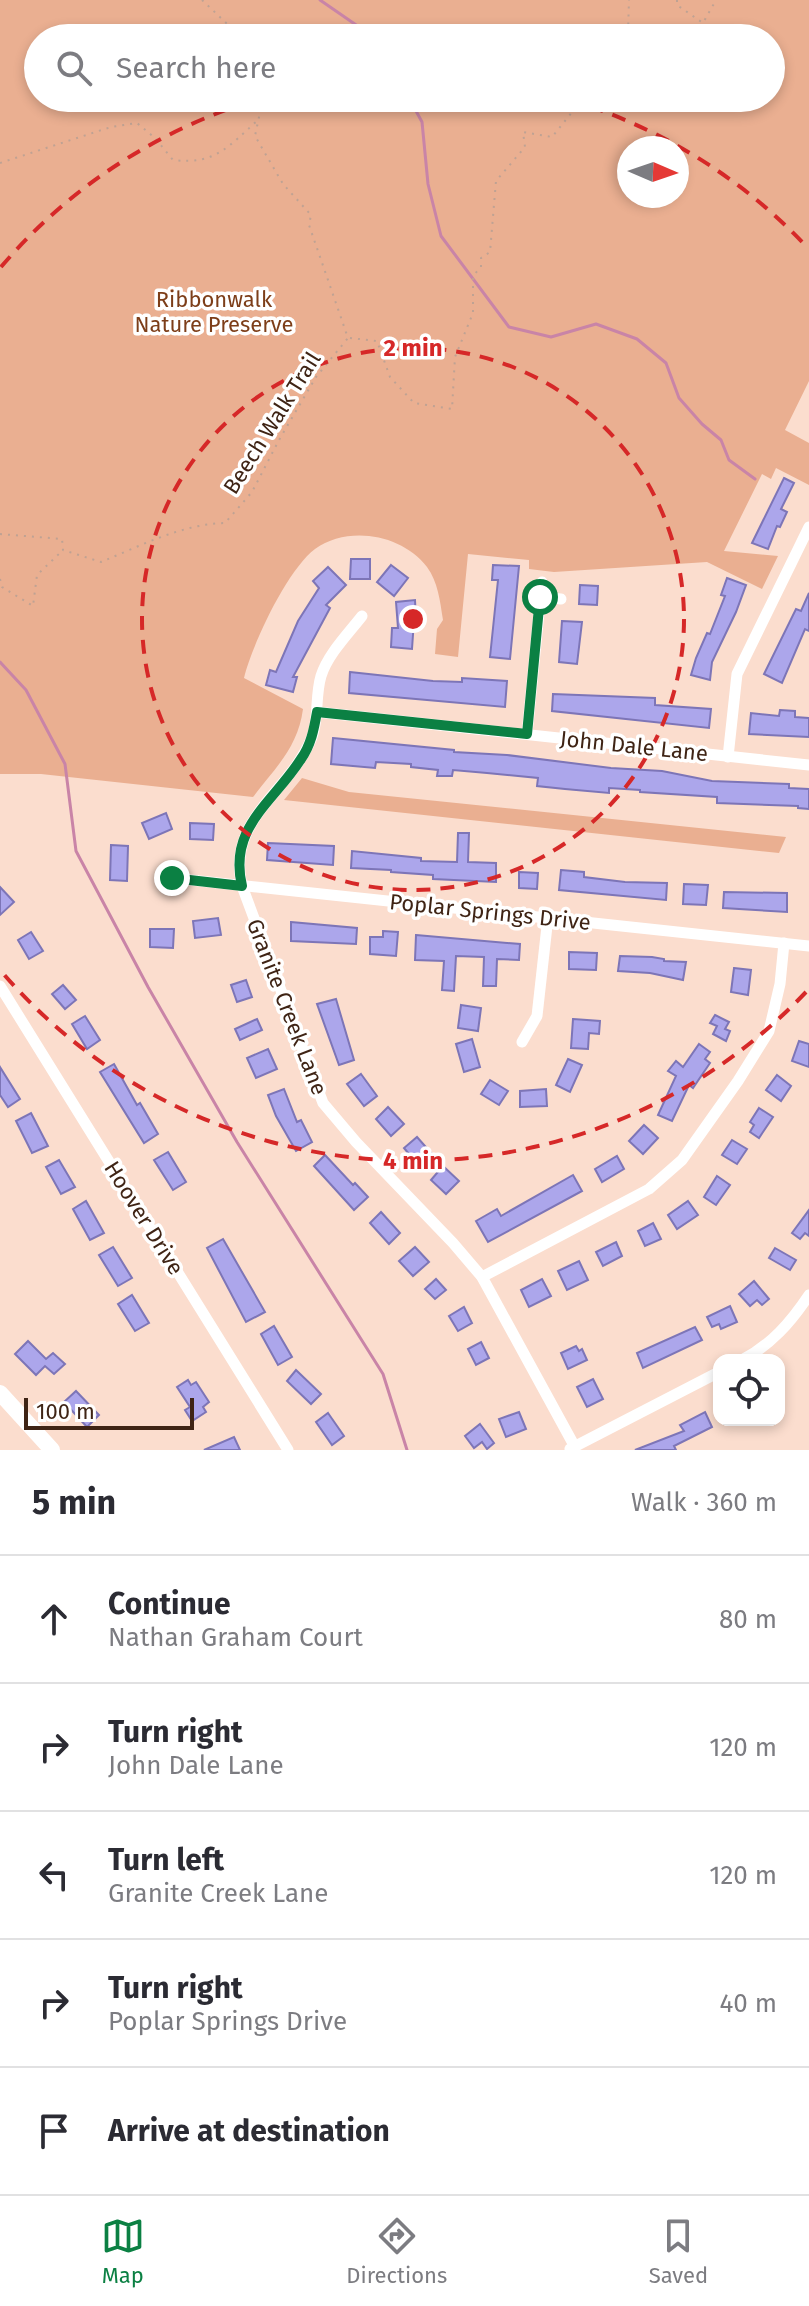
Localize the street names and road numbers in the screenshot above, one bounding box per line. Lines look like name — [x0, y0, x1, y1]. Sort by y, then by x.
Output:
street label: Beech Walk Trail — [218, 347, 326, 499]
street label: John Dale Lane — [559, 725, 709, 767]
street label: Poplar Springs Drive — [388, 888, 592, 936]
street label: Granite Creek Lane — [241, 915, 333, 1099]
street label: Hoover Drive — [98, 1156, 190, 1280]

